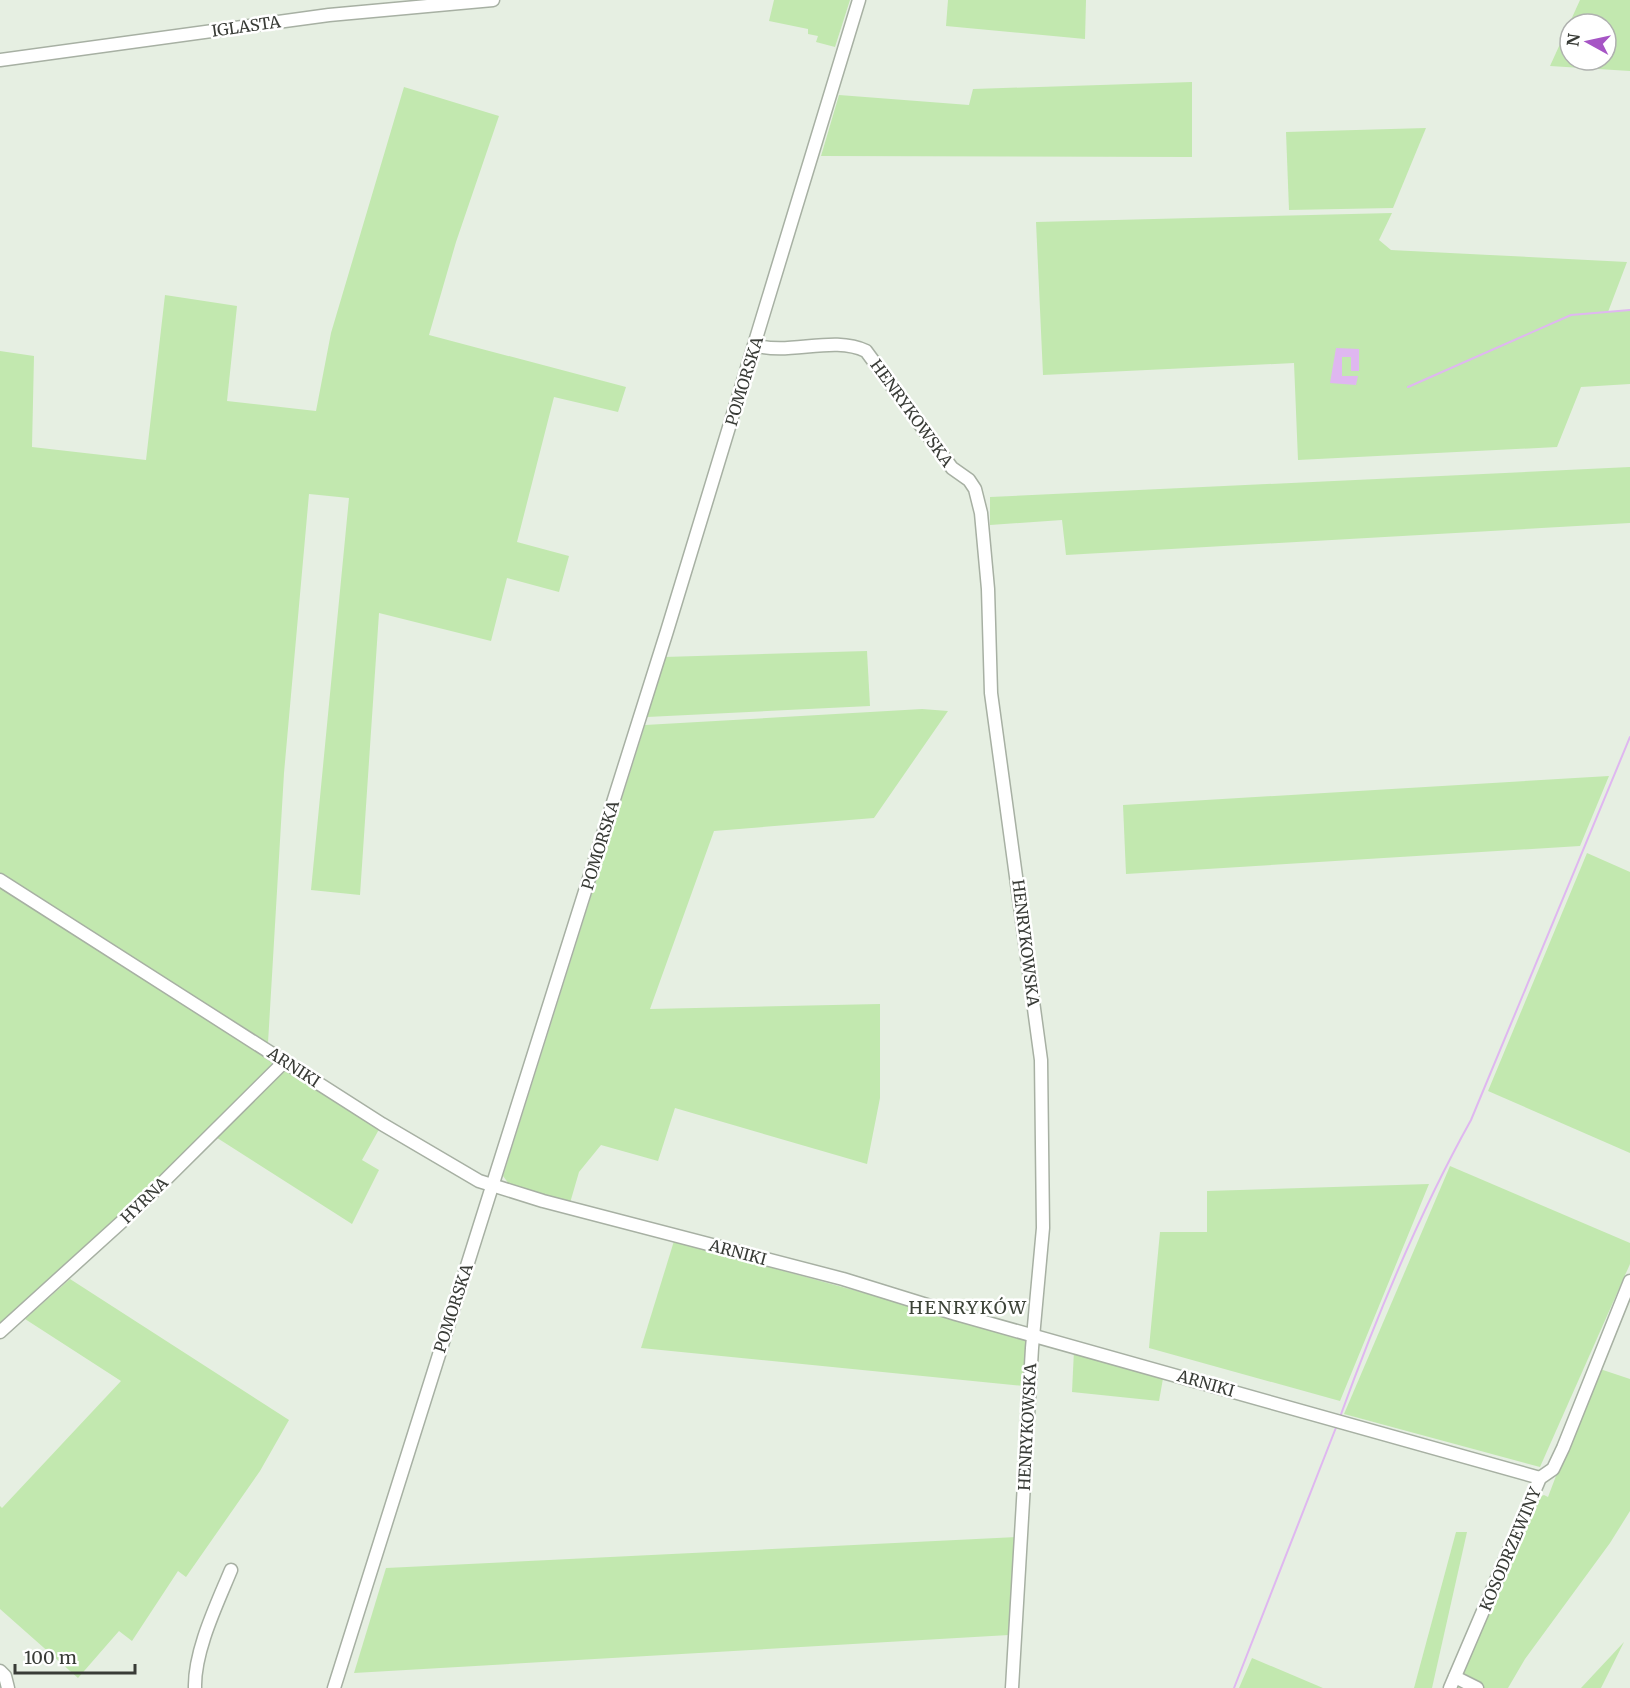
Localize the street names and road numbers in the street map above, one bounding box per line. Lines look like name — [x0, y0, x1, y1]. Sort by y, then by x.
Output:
street label: IGLASTA — [210, 11, 283, 41]
street label: POMORSKA — [721, 333, 767, 428]
street label: HENRYKOWSKA — [866, 355, 958, 471]
street label: POMORSKA — [577, 797, 623, 892]
street label: HENRYKOWSKA — [1008, 878, 1044, 1008]
street label: ARNIKI — [263, 1042, 324, 1091]
street label: HYRNA — [116, 1172, 172, 1227]
street label: ARNIKI — [706, 1235, 769, 1269]
street label: POMORSKA — [429, 1260, 477, 1355]
street label: HENRYKOWSKA — [1014, 1362, 1040, 1491]
street label: ARNIKI — [1174, 1365, 1237, 1401]
street label: KOSODRZEWINY — [1475, 1484, 1545, 1614]

